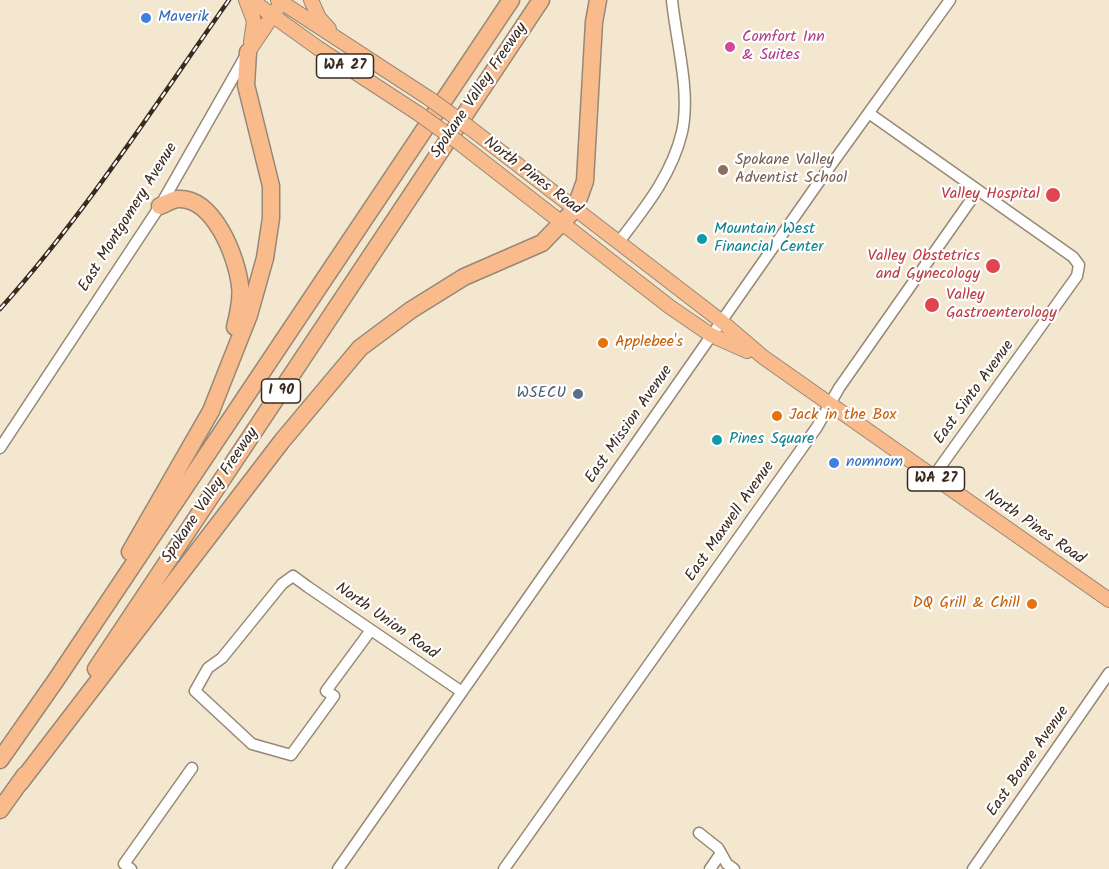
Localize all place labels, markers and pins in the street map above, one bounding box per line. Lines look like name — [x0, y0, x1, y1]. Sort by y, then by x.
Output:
place label: Maverik — [158, 8, 209, 28]
marker: Maverik — [139, 11, 153, 25]
place label: Comfort Inn & Suites — [742, 28, 825, 66]
marker: Comfort Inn & Suites — [723, 40, 737, 54]
place label: Spokane Valley Adventist School — [735, 151, 847, 189]
marker: Spokane Valley Adventist School — [716, 163, 730, 177]
place label: Valley Hospital — [941, 185, 1040, 205]
marker: Valley Hospital — [1044, 186, 1062, 204]
place label: Mountain West Financial Center — [714, 220, 824, 258]
marker: Mountain West Financial Center — [695, 232, 709, 246]
place label: Valley Obstetrics and Gynecology — [867, 247, 980, 285]
marker: Valley Obstetrics and Gynecology — [984, 257, 1002, 275]
place label: Valley Gastroenterology — [946, 286, 1057, 324]
marker: Valley Gastroenterology — [923, 296, 941, 314]
place label: Applebee's — [615, 333, 683, 353]
marker: Applebee's — [596, 336, 610, 350]
place label: WSECU — [516, 384, 566, 404]
marker: WSECU — [571, 387, 585, 401]
place label: Jack in the Box — [789, 406, 896, 426]
marker: Jack in the Box — [770, 409, 784, 423]
place label: Pines Square — [729, 430, 814, 450]
marker: Pines Square — [710, 433, 724, 447]
place label: nomnom — [846, 453, 903, 473]
marker: nomnom — [827, 456, 841, 470]
place label: DQ Grill & Chill — [912, 594, 1020, 614]
marker: DQ Grill & Chill — [1025, 597, 1039, 611]

